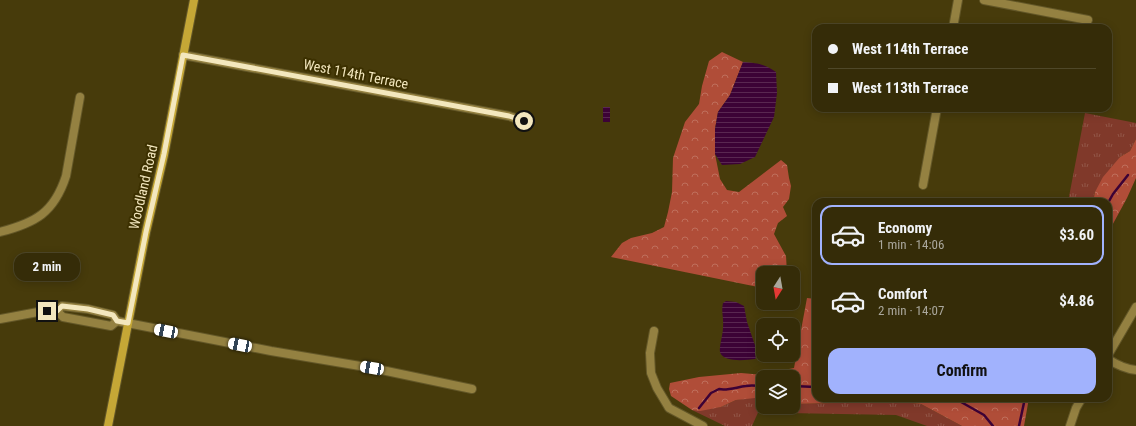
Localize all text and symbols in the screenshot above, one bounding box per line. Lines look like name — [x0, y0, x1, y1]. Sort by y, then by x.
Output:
text: West 114th Terrace — [852, 40, 968, 58]
street label: West 114th Terrace — [302, 56, 410, 92]
text: West 113th Terrace — [852, 79, 968, 97]
route start — [515, 112, 533, 130]
street label: Woodland Road — [125, 143, 161, 231]
icon: car — [830, 217, 866, 253]
text: Economy — [878, 219, 932, 237]
text: $3.60 — [1059, 226, 1094, 244]
text: 1 min · 14:06 — [878, 237, 944, 252]
callout: 2 min — [14, 253, 80, 281]
text: 2 min — [33, 259, 61, 274]
north arrow — [756, 266, 800, 310]
map controls — [756, 266, 800, 414]
icon: car — [830, 283, 866, 319]
text: Comfort — [878, 285, 927, 303]
text: $4.86 — [1059, 292, 1094, 310]
route end — [38, 302, 56, 320]
text: 2 min · 14:07 — [878, 303, 944, 318]
button: locate — [756, 318, 800, 362]
car — [153, 323, 179, 339]
car — [227, 337, 253, 353]
button: Confirm — [828, 348, 1096, 394]
car — [359, 360, 385, 376]
button: layers — [756, 370, 800, 414]

